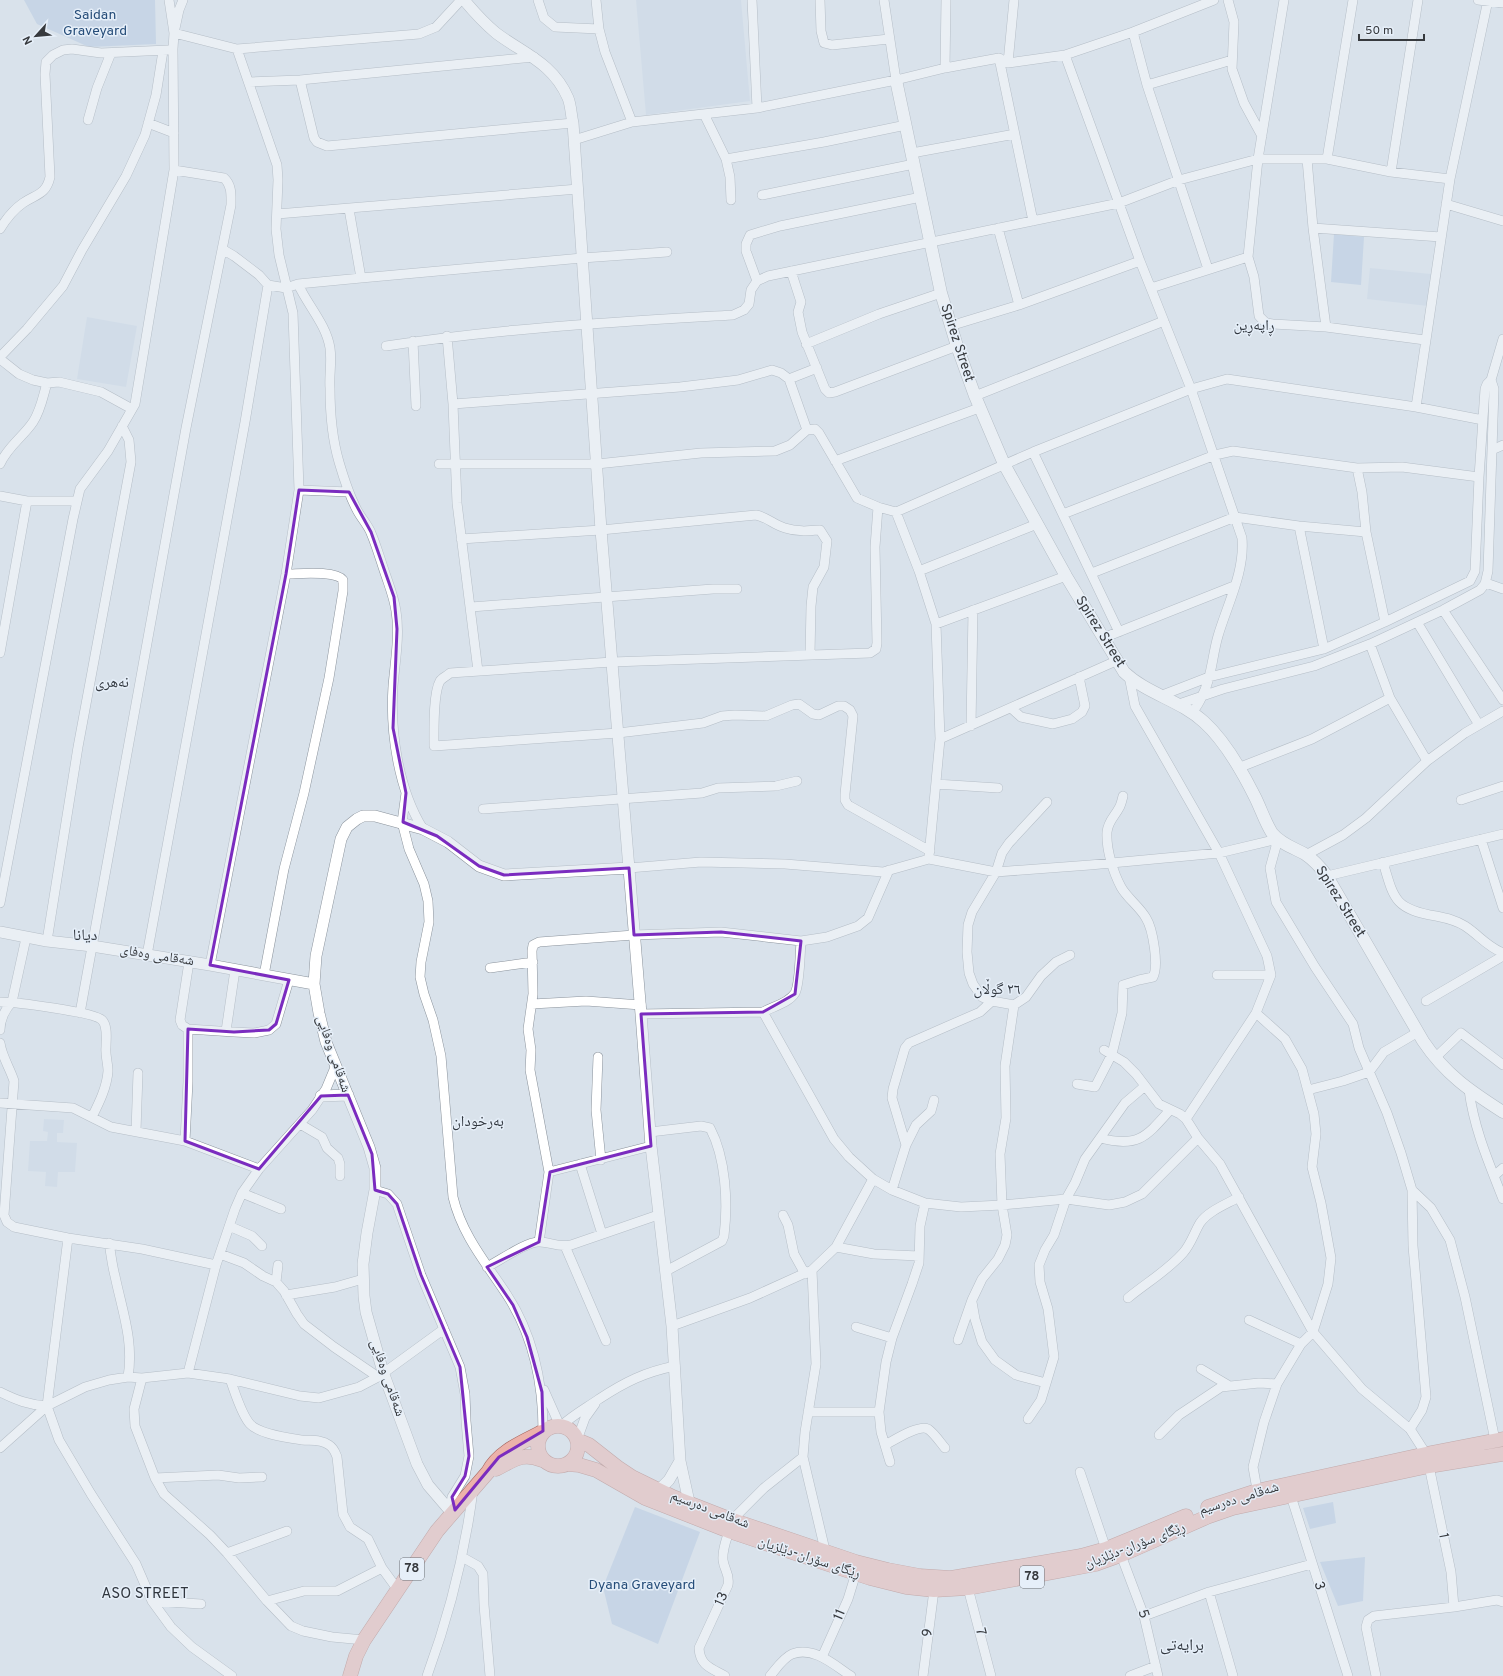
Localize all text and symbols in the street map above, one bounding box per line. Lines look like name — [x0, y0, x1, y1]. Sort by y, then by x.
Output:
park label: Saidan Graveyard — [63, 7, 127, 40]
north arrow — [16, 16, 56, 56]
scale bar — [1359, 16, 1424, 42]
text: 50 m — [1365, 23, 1393, 39]
text: N — [20, 33, 36, 47]
street label: Spirez Street — [936, 302, 978, 384]
district label: ڕاپەڕین — [1234, 317, 1275, 337]
street label: Spirez Street — [1071, 593, 1129, 671]
district label: نەھری — [95, 674, 129, 693]
street label: Spirez Street — [1311, 863, 1369, 941]
district label: دیانا — [73, 926, 97, 946]
street label: شەقامی وەفای — [119, 942, 195, 970]
district label: ٢٦ گوڵان — [974, 978, 1021, 1000]
street label: شەقامی وەفایی — [312, 1013, 354, 1095]
district label: بەرخودان — [452, 1113, 504, 1132]
street label: شەقامی وەفایی — [366, 1337, 408, 1419]
street label: شەقامی دەرسیم — [1197, 1479, 1281, 1519]
street label: شەقامی دەرسیم — [668, 1487, 752, 1533]
street label: ڕێگای سۆران-دێلزیان — [1082, 1519, 1189, 1575]
street label: 1 — [1434, 1532, 1452, 1540]
street label: ڕێگای سۆران-دێلزیان — [755, 1533, 862, 1584]
road number: 78 — [400, 1558, 424, 1580]
road number: 78 — [1020, 1566, 1044, 1588]
park label: Dyana Graveyard — [589, 1577, 695, 1594]
street label: 3 — [1310, 1579, 1328, 1593]
district label: ASO STREET — [101, 1585, 189, 1604]
street label: 13 — [711, 1589, 733, 1609]
street label: 11 — [830, 1607, 850, 1623]
street label: 5 — [1134, 1607, 1152, 1621]
street label: 7 — [971, 1626, 989, 1638]
street label: 9 — [919, 1628, 937, 1638]
district label: برایەتی — [1160, 1636, 1204, 1656]

